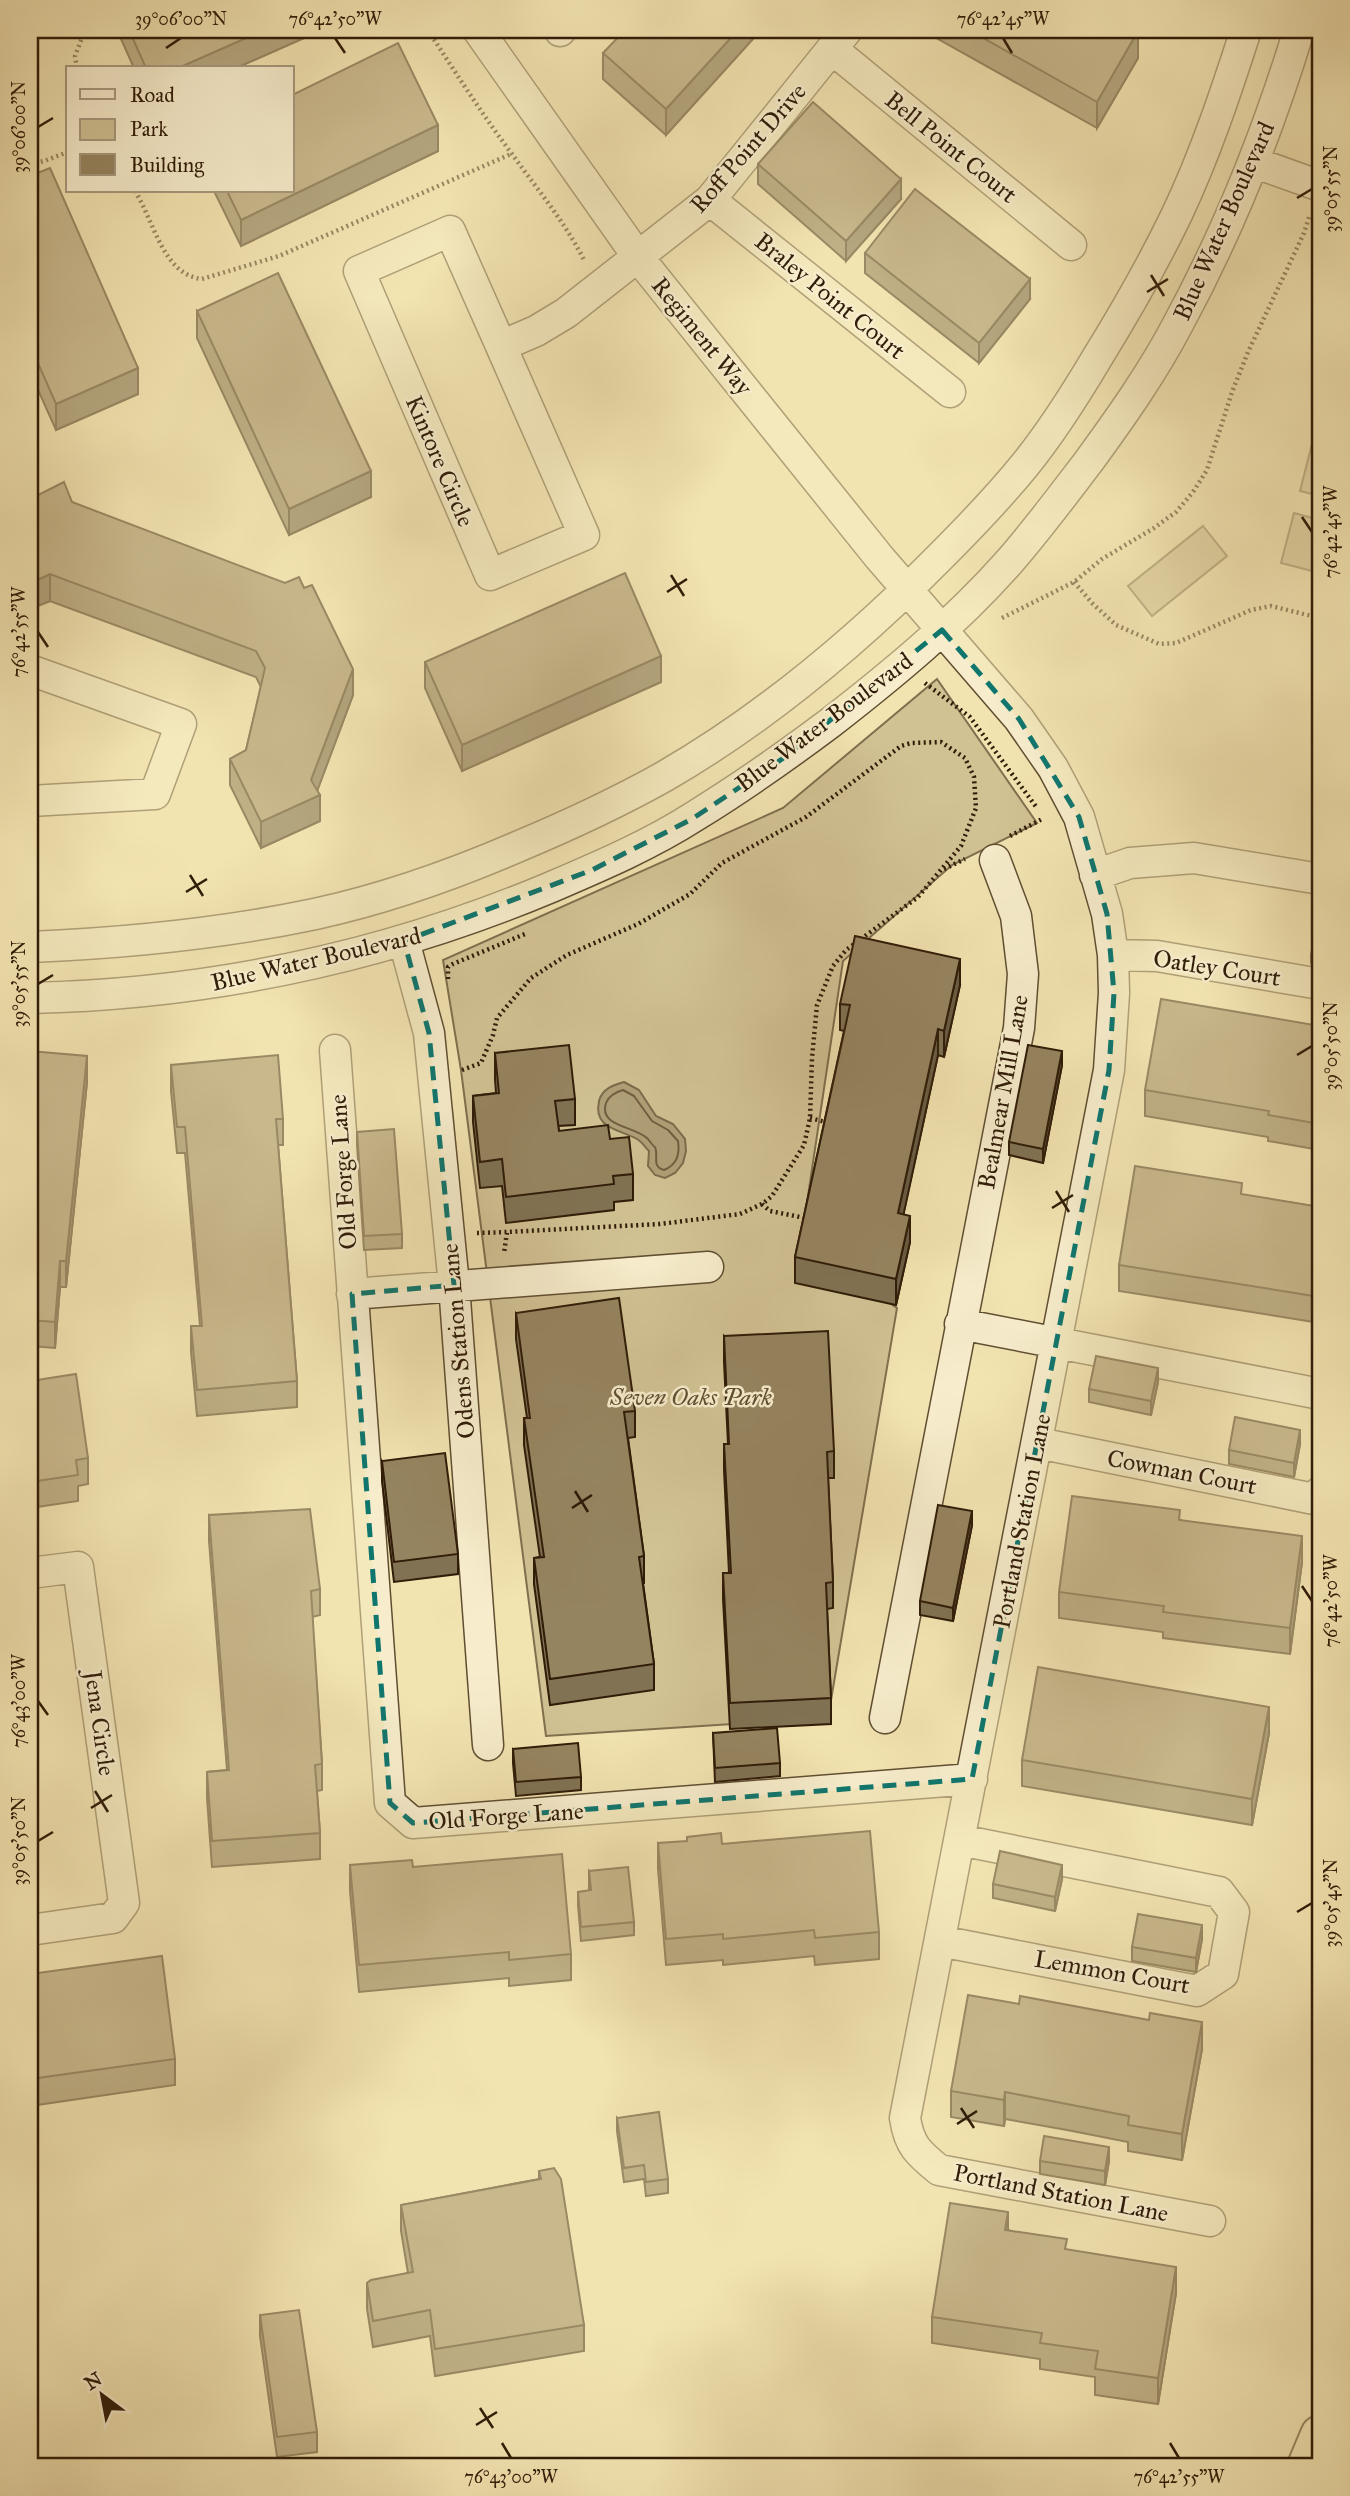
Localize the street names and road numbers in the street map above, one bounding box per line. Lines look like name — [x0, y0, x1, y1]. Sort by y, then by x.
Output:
street label: Roff Point Drive — [683, 77, 813, 219]
street label: Bell Point Court — [879, 85, 1024, 210]
street label: Blue Water Boulevard — [1167, 117, 1281, 325]
street label: Braley Point Court — [749, 226, 912, 366]
street label: Regiment Way — [645, 271, 759, 402]
street label: Kintore Circle — [399, 391, 481, 531]
street label: Blue Water Boulevard — [729, 646, 919, 798]
street label: Blue Water Boulevard — [208, 920, 424, 998]
street label: Oatley Court — [1151, 943, 1283, 993]
street label: Bealmear Mill Lane — [971, 992, 1035, 1192]
street label: Old Forge Lane — [323, 1093, 363, 1251]
street label: Odens Station Lane — [435, 1242, 481, 1440]
street label: Portland Station Lane — [986, 1411, 1058, 1631]
street label: Cowman Court — [1105, 1443, 1260, 1501]
street label: Jena Circle — [77, 1665, 122, 1778]
street label: Old Forge Lane — [427, 1796, 585, 1836]
street label: Lemmon Court — [1032, 1944, 1193, 2001]
street label: Portland Station Lane — [951, 2157, 1171, 2229]

